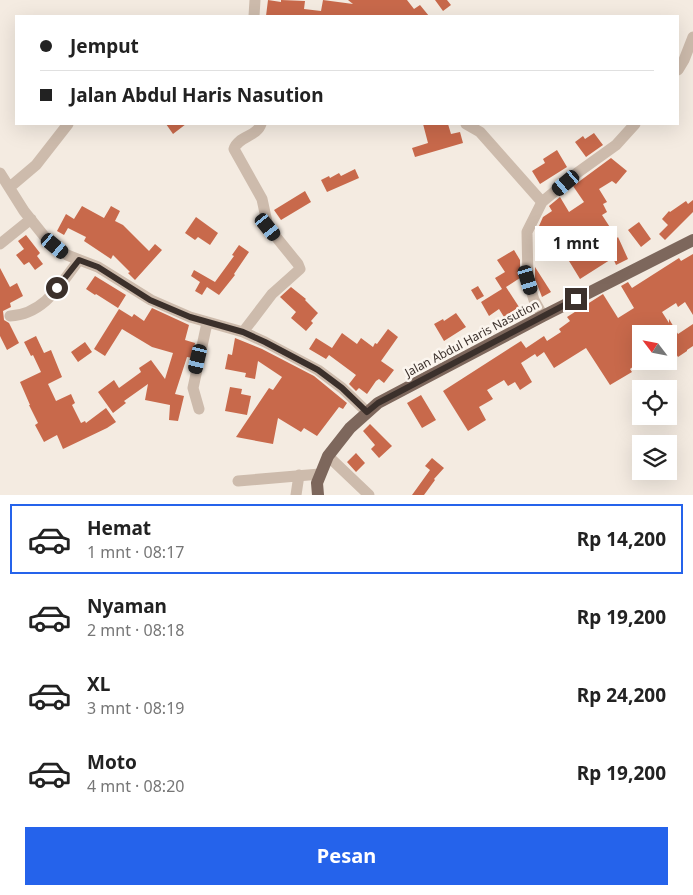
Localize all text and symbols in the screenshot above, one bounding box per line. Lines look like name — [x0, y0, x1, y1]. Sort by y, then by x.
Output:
text: Jemput — [70, 33, 139, 59]
text: Jalan Abdul Haris Nasution — [70, 82, 324, 108]
car — [549, 168, 582, 198]
car — [252, 211, 283, 243]
callout: 1 mnt — [535, 226, 617, 262]
car — [38, 231, 71, 261]
text: 1 mnt — [553, 232, 599, 254]
car — [516, 263, 539, 297]
route start — [46, 277, 68, 299]
route end — [565, 288, 587, 310]
street label: Jalan Abdul Haris Nasution — [401, 295, 542, 381]
north arrow — [632, 325, 678, 370]
map controls — [632, 325, 677, 480]
car — [187, 343, 208, 375]
button: locate — [632, 380, 677, 425]
button: layers — [632, 435, 677, 480]
text: Hemat — [87, 515, 151, 541]
icon: car — [27, 517, 72, 562]
text: Rp 14,200 — [577, 526, 666, 552]
text: 1 mnt · 08:17 — [87, 541, 184, 563]
text: Nyaman — [87, 593, 167, 619]
icon: car — [27, 595, 72, 640]
text: Rp 19,200 — [577, 604, 666, 630]
text: 2 mnt · 08:18 — [87, 619, 184, 641]
text: XL — [87, 671, 110, 697]
icon: car — [27, 673, 72, 718]
text: Rp 24,200 — [577, 682, 666, 708]
text: 3 mnt · 08:19 — [87, 697, 184, 719]
text: Moto — [87, 749, 137, 775]
icon: car — [27, 751, 72, 796]
text: Rp 19,200 — [577, 760, 666, 786]
text: 4 mnt · 08:20 — [87, 775, 184, 797]
button: Pesan — [25, 827, 668, 885]

